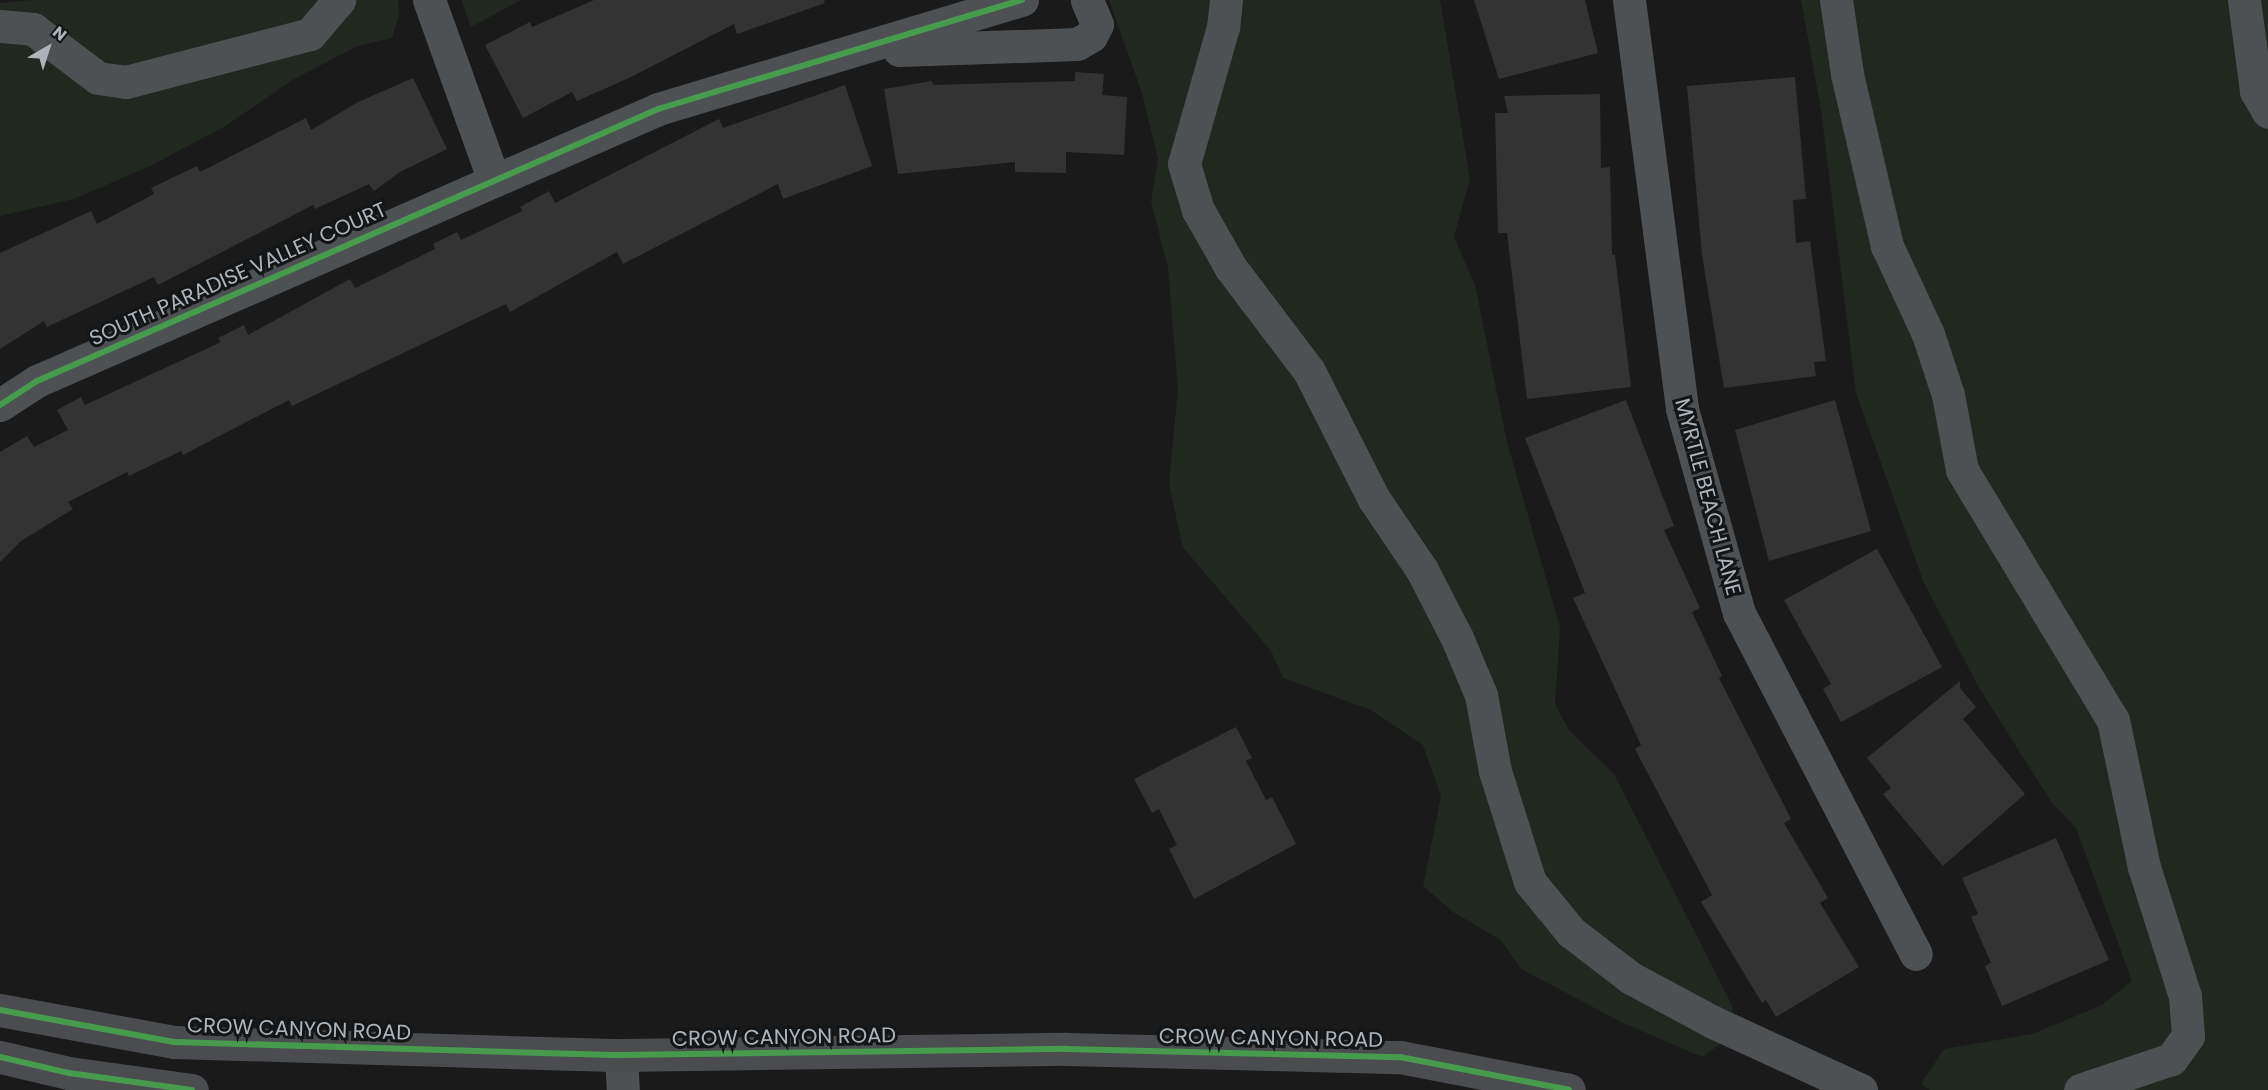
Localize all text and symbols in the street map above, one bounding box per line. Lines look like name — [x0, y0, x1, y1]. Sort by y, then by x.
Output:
north arrow — [18, 18, 78, 78]
text: N — [48, 21, 72, 46]
street label: SOUTH PARADISE VALLEY COURT — [86, 197, 390, 351]
street label: MYRTLE BEACH LANE — [1670, 396, 1746, 598]
street label: CROW CANYON ROAD — [187, 1012, 411, 1046]
street label: CROW CANYON ROAD — [672, 1022, 896, 1052]
street label: CROW CANYON ROAD — [1159, 1023, 1383, 1053]

